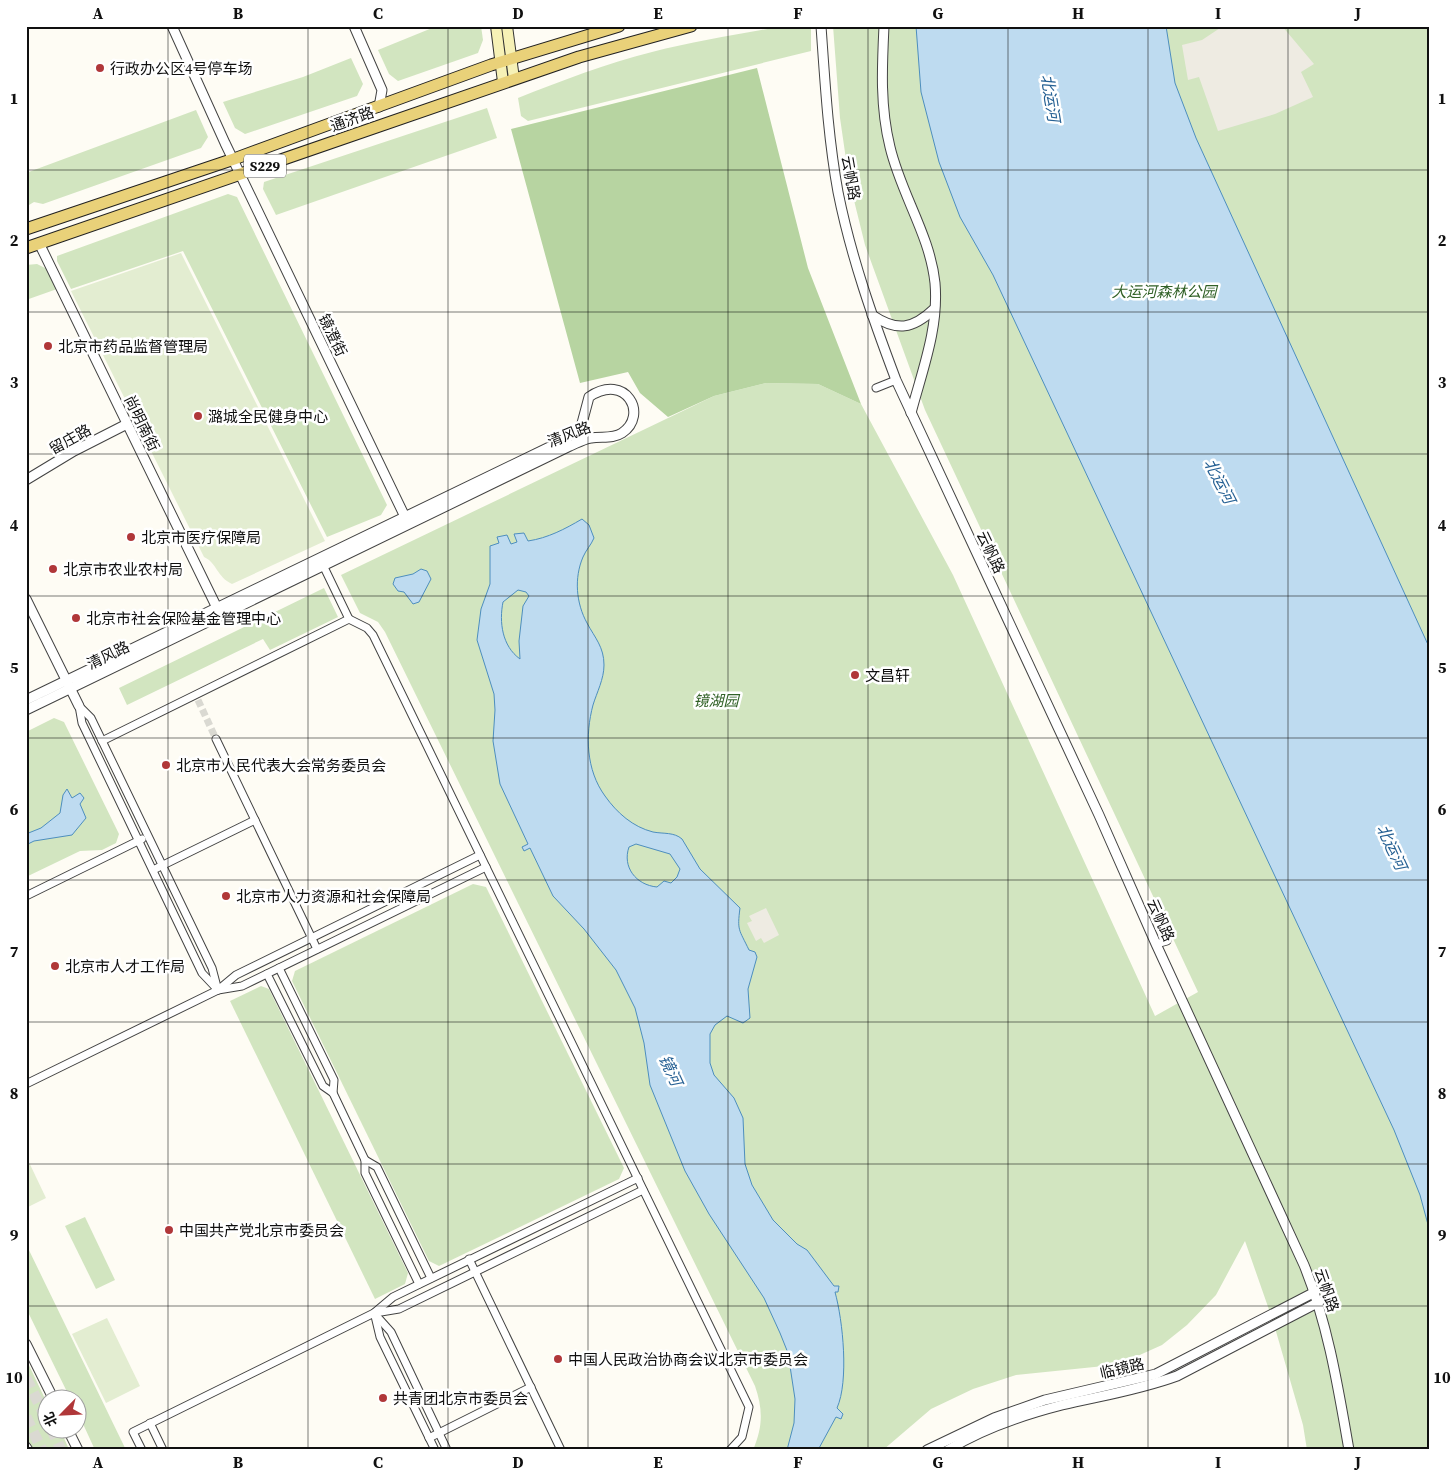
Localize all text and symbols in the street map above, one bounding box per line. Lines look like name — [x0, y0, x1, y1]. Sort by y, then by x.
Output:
text: A — [93, 2, 104, 24]
text: B — [233, 2, 244, 24]
text: C — [373, 2, 383, 24]
text: D — [512, 2, 524, 24]
text: E — [653, 2, 663, 24]
text: F — [793, 2, 803, 24]
text: G — [933, 2, 944, 24]
text: H — [1072, 2, 1084, 24]
text: I — [1215, 2, 1221, 24]
text: J — [1354, 2, 1361, 24]
place label: 行政办公区4号停车场 — [110, 58, 253, 79]
marker: 行政办公区4号停车场 — [94, 62, 106, 74]
water label: 北运河 — [1036, 73, 1066, 126]
text: 1 — [10, 87, 18, 109]
text: 1 — [1438, 87, 1446, 109]
street label: 通济路 — [327, 101, 377, 137]
road number: S229 — [244, 154, 286, 178]
street label: 云帆路 — [837, 154, 865, 202]
text: 2 — [10, 229, 19, 251]
text: 2 — [1438, 229, 1447, 251]
park label: 大运河森林公园 — [1111, 281, 1218, 302]
street label: 镜澄街 — [314, 310, 352, 360]
place label: 北京市药品监督管理局 — [58, 336, 208, 357]
marker: 北京市药品监督管理局 — [42, 340, 54, 352]
text: 3 — [10, 371, 19, 393]
text: 3 — [1438, 371, 1447, 393]
street label: 尚明南街 — [119, 391, 165, 455]
place label: 潞城全民健身中心 — [208, 406, 328, 427]
marker: 潞城全民健身中心 — [192, 410, 204, 422]
street label: 清风路 — [544, 416, 594, 452]
street label: 留庄路 — [45, 419, 95, 459]
water label: 北运河 — [1199, 455, 1242, 510]
text: 4 — [10, 514, 19, 536]
text: 4 — [1438, 514, 1447, 536]
place label: 北京市医疗保障局 — [141, 527, 261, 548]
street label: 云帆路 — [972, 527, 1010, 577]
marker: 北京市医疗保障局 — [125, 531, 137, 543]
place label: 北京市农业农村局 — [63, 559, 183, 580]
marker: 北京市农业农村局 — [47, 563, 59, 575]
place label: 北京市社会保险基金管理中心 — [86, 608, 281, 629]
marker: 北京市社会保险基金管理中心 — [70, 612, 82, 624]
street label: 清风路 — [83, 636, 133, 674]
text: 5 — [10, 656, 19, 678]
text: 5 — [1438, 656, 1447, 678]
place label: 文昌轩 — [865, 665, 910, 686]
marker: 文昌轩 — [849, 669, 861, 681]
park label: 镜湖园 — [693, 690, 740, 711]
place label: 北京市人民代表大会常务委员会 — [176, 755, 386, 776]
marker: 北京市人民代表大会常务委员会 — [160, 759, 172, 771]
text: 6 — [10, 798, 19, 820]
text: 6 — [1438, 798, 1447, 820]
water label: 北运河 — [1372, 821, 1413, 876]
place label: 北京市人力资源和社会保障局 — [236, 886, 431, 907]
marker: 北京市人力资源和社会保障局 — [220, 890, 232, 902]
street label: 云帆路 — [1142, 895, 1180, 945]
text: 7 — [10, 940, 19, 962]
text: 7 — [1438, 940, 1447, 962]
place label: 北京市人才工作局 — [65, 956, 185, 977]
marker: 北京市人才工作局 — [49, 960, 61, 972]
water label: 镜河 — [654, 1051, 689, 1092]
text: 8 — [10, 1082, 18, 1104]
text: 8 — [1438, 1082, 1446, 1104]
place label: 中国共产党北京市委员会 — [179, 1220, 344, 1241]
text: 9 — [10, 1224, 19, 1246]
marker: 中国共产党北京市委员会 — [163, 1224, 175, 1236]
text: 9 — [1438, 1224, 1447, 1246]
street label: 云帆路 — [1310, 1265, 1344, 1315]
place label: 中国人民政治协商会议北京市委员会 — [568, 1349, 808, 1370]
marker: 中国人民政治协商会议北京市委员会 — [552, 1353, 564, 1365]
street label: 临镜路 — [1098, 1353, 1146, 1383]
text: 10 — [5, 1366, 23, 1388]
text: 10 — [1433, 1366, 1451, 1388]
north arrow — [38, 1388, 88, 1438]
place label: 共青团北京市委员会 — [393, 1388, 528, 1409]
marker: 共青团北京市委员会 — [377, 1392, 389, 1404]
text: 北 — [38, 1409, 62, 1430]
text: A — [93, 1451, 104, 1473]
text: B — [233, 1451, 244, 1473]
text: C — [373, 1451, 383, 1473]
text: D — [512, 1451, 524, 1473]
text: E — [653, 1451, 663, 1473]
text: F — [793, 1451, 803, 1473]
text: G — [933, 1451, 944, 1473]
text: H — [1072, 1451, 1084, 1473]
text: I — [1215, 1451, 1221, 1473]
text: J — [1354, 1451, 1361, 1473]

